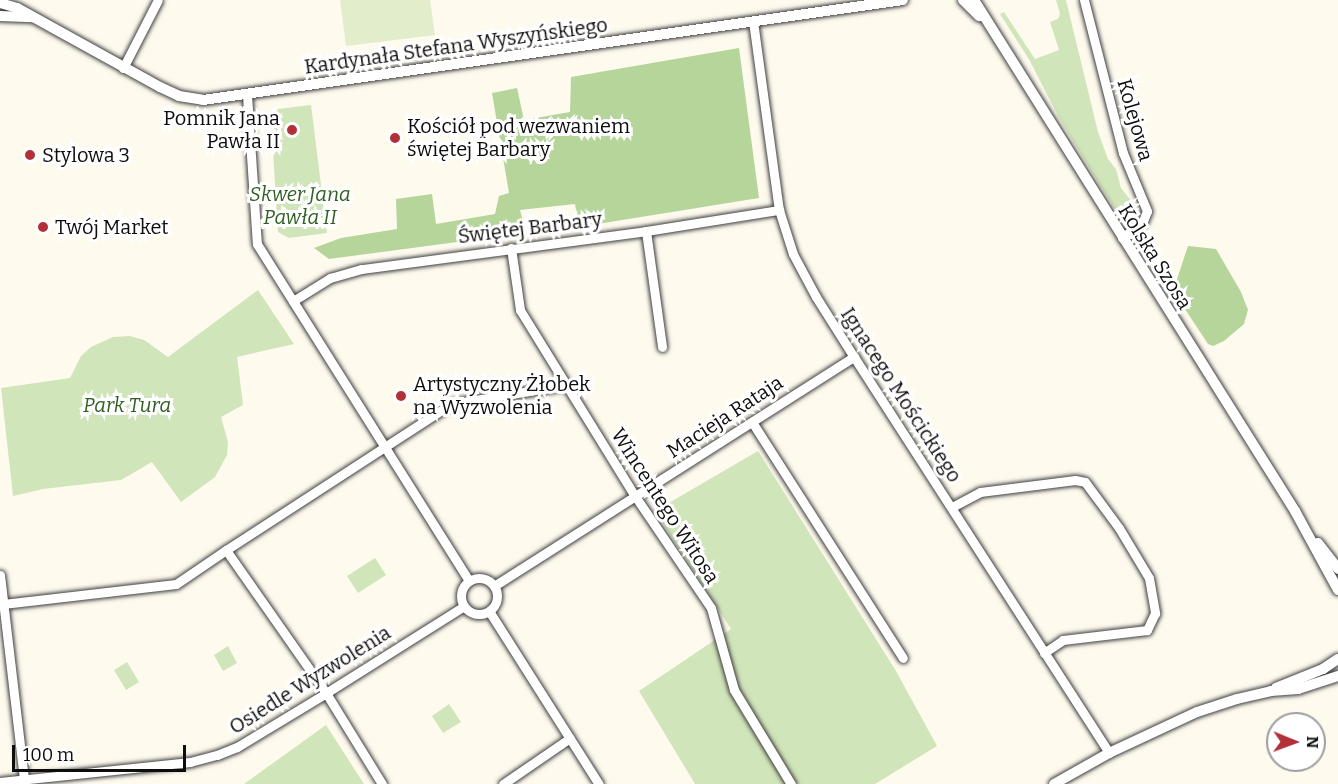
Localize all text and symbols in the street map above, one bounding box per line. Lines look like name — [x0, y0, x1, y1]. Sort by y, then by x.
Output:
street label: Kardynała Stefana Wyszyńskiego — [303, 13, 609, 79]
street label: Kolejowa — [1112, 76, 1158, 164]
place label: Pomnik Jana Pawła II — [163, 106, 280, 153]
place label: Kościół pod wezwaniem świętej Barbary — [407, 114, 630, 161]
marker: Pomnik Jana Pawła II — [285, 123, 299, 137]
marker: Kościół pod wezwaniem świętej Barbary — [388, 131, 402, 145]
place label: Stylowa 3 — [42, 143, 130, 167]
marker: Stylowa 3 — [23, 148, 37, 162]
park label: Skwer Jana Pawła II — [249, 183, 351, 230]
street label: Kolska Szosa — [1113, 200, 1197, 314]
street label: Świętej Barbary — [457, 207, 603, 249]
place label: Twój Market — [55, 215, 169, 239]
marker: Twój Market — [36, 220, 50, 234]
street label: Ignacego Mościckiego — [836, 303, 966, 487]
street label: Macieja Rataja — [663, 371, 787, 463]
place label: Artystyczny Żłobek na Wyzwolenia — [413, 372, 590, 419]
marker: Artystyczny Żłobek na Wyzwolenia — [394, 389, 408, 403]
park label: Park Tura — [83, 393, 171, 417]
street label: Wincentego Witosa — [606, 424, 724, 588]
street label: Osiedle Wyzwolenia — [225, 621, 395, 739]
north arrow — [1266, 712, 1326, 772]
scale bar — [15, 733, 189, 771]
text: N — [1303, 736, 1322, 749]
text: 100 m — [23, 744, 74, 766]

